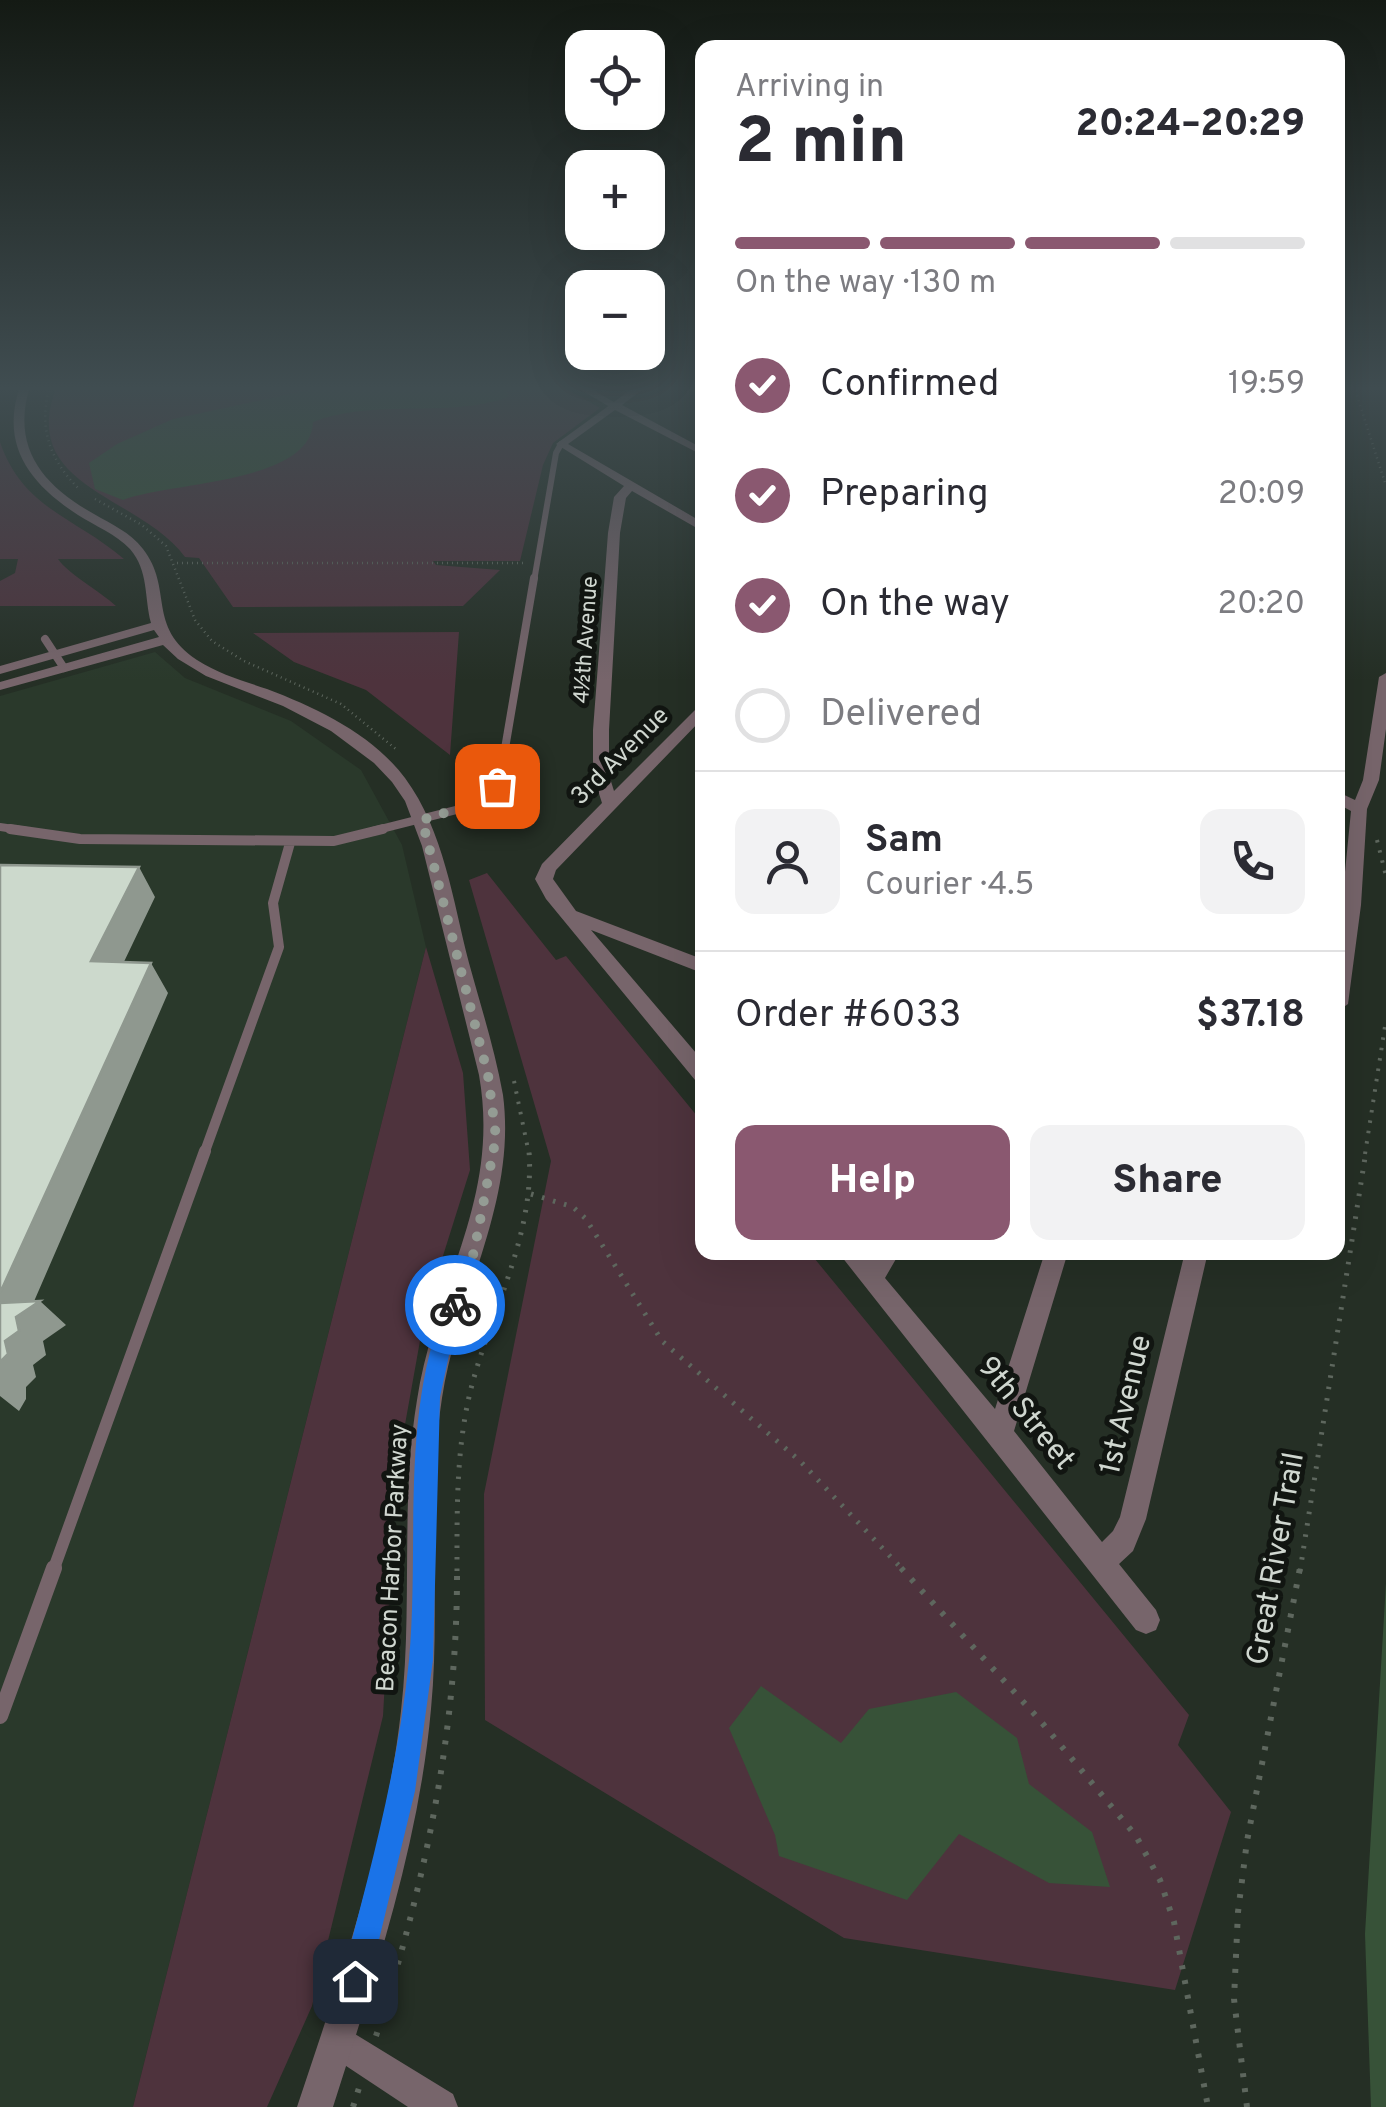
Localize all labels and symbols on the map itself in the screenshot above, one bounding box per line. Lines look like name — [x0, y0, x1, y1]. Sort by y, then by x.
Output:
street label: 4½th Avenue — [569, 575, 605, 705]
street label: 3rd Avenue — [565, 701, 677, 813]
pin — [455, 744, 540, 829]
courier — [405, 1255, 505, 1355]
street label: 1st Avenue — [1093, 1332, 1161, 1478]
street label: 9th Street — [968, 1350, 1082, 1478]
street label: Beacon Harbor Parkway — [371, 1423, 417, 1693]
street label: Great River Trail — [1240, 1450, 1314, 1668]
pin — [313, 1939, 398, 2024]

